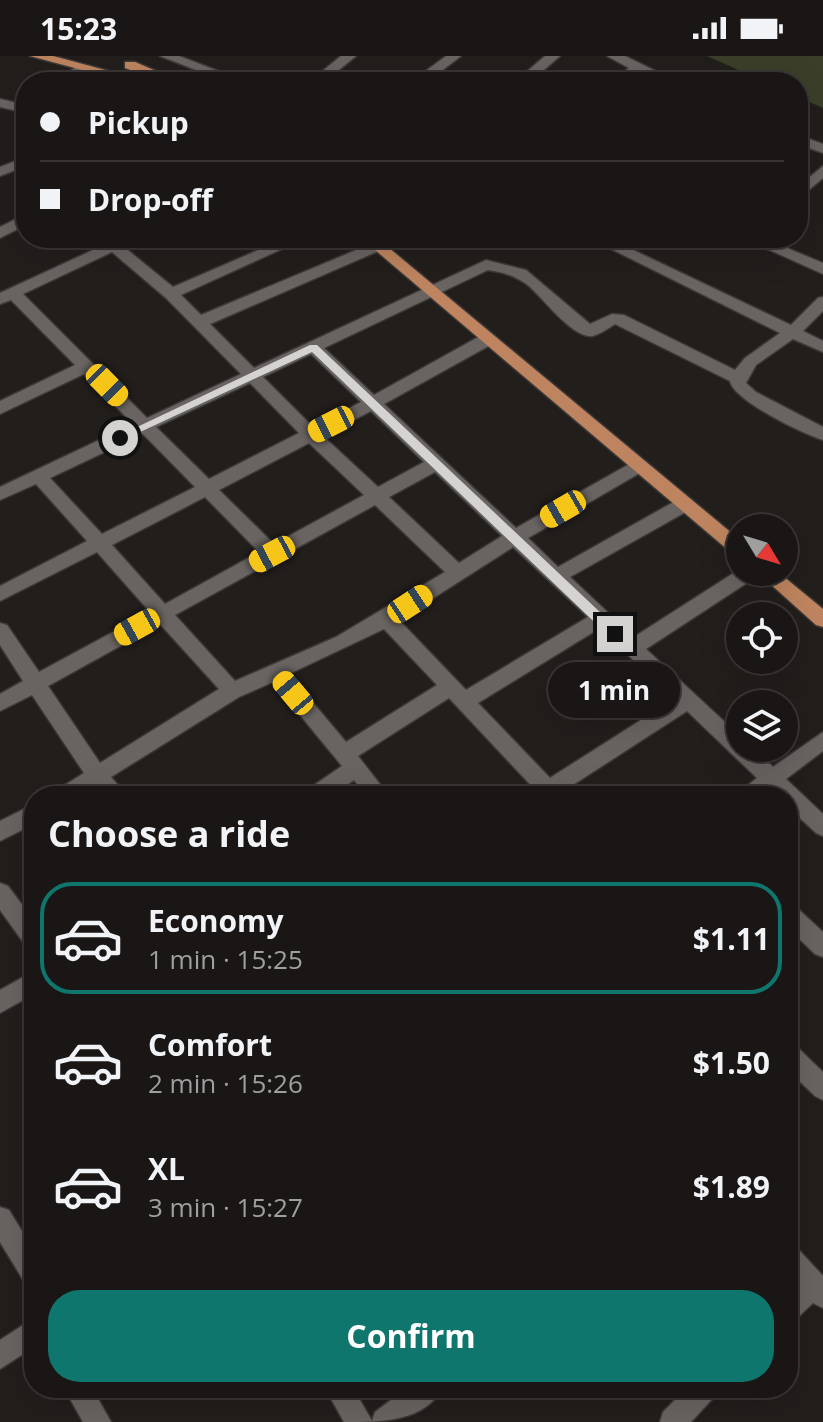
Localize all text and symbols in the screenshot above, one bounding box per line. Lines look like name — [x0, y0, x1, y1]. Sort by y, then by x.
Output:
text: 15:23 — [40, 8, 117, 49]
text: Pickup — [88, 102, 189, 143]
text: Drop-off — [88, 179, 213, 220]
car — [82, 360, 132, 410]
car — [304, 402, 358, 446]
route start — [102, 420, 138, 456]
car — [536, 487, 590, 531]
north arrow — [726, 514, 798, 586]
map controls — [726, 514, 798, 762]
car — [245, 532, 299, 576]
car — [383, 581, 437, 627]
button: locate — [726, 602, 798, 674]
car — [110, 605, 164, 649]
route end — [597, 616, 633, 652]
callout: 1 min — [549, 662, 681, 718]
car — [268, 667, 318, 719]
text: 1 min — [578, 672, 650, 708]
button: layers — [726, 690, 798, 762]
text: Choose a ride — [48, 809, 290, 858]
text: Economy — [148, 900, 284, 941]
icon: car — [52, 902, 124, 974]
text: $1.11 — [693, 918, 770, 959]
text: 1 min · 15:25 — [148, 941, 303, 977]
text: Comfort — [148, 1024, 272, 1065]
icon: car — [52, 1026, 124, 1098]
text: $1.50 — [693, 1042, 770, 1083]
text: 2 min · 15:26 — [148, 1065, 303, 1101]
text: XL — [148, 1148, 185, 1189]
icon: car — [52, 1150, 124, 1222]
text: $1.89 — [693, 1166, 770, 1207]
text: 3 min · 15:27 — [148, 1189, 303, 1225]
button: Confirm — [48, 1290, 774, 1382]

